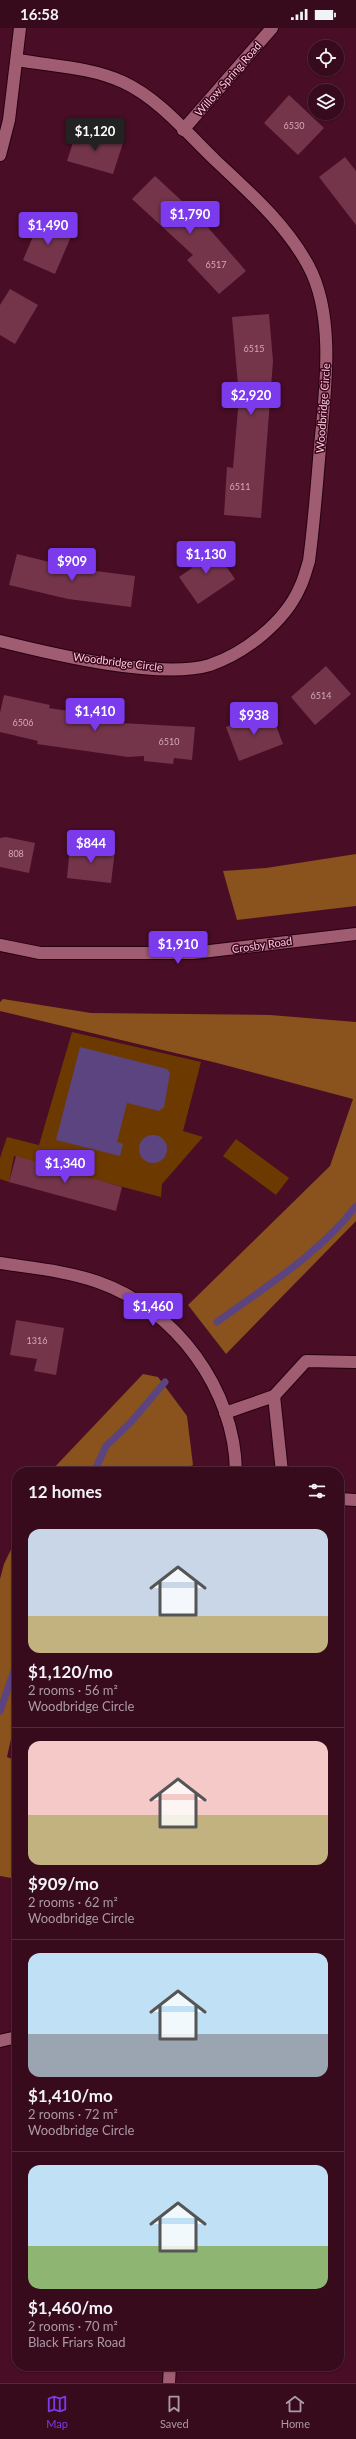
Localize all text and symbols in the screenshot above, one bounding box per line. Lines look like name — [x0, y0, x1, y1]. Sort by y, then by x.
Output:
text: 16:58 — [20, 5, 59, 23]
street label: Willow Spring Road — [192, 39, 263, 119]
map controls — [308, 40, 344, 120]
button: locate — [308, 40, 344, 76]
button: layers — [308, 84, 344, 120]
pin: $1,120 — [62, 118, 128, 152]
house number: 6530 — [284, 120, 304, 131]
text: $1,120 — [75, 123, 115, 139]
pin: $1,790 — [157, 201, 223, 235]
text: $1,790 — [170, 206, 210, 222]
pin: $1,490 — [15, 212, 81, 246]
text: $1,490 — [28, 217, 68, 233]
house number: 6517 — [206, 259, 226, 270]
house number: 6515 — [244, 343, 264, 354]
street label: Woodbridge Circle — [313, 362, 332, 453]
pin: $2,920 — [218, 382, 284, 416]
text: $2,920 — [231, 387, 271, 403]
house number: 6511 — [230, 481, 250, 492]
pin: $1,130 — [173, 541, 239, 575]
text: $1,130 — [186, 546, 226, 562]
pin: $909 — [48, 548, 96, 582]
text: $909 — [57, 553, 87, 569]
street label: Woodbridge Circle — [73, 650, 164, 673]
house number: 6514 — [311, 690, 331, 701]
pin: $1,410 — [62, 698, 128, 732]
pin: $938 — [230, 702, 278, 736]
text: $1,410 — [75, 703, 115, 719]
text: $938 — [239, 707, 269, 723]
house number: 6506 — [13, 717, 33, 728]
house number: 6510 — [159, 736, 179, 747]
pin: $844 — [67, 830, 115, 864]
text: $844 — [76, 835, 106, 851]
house number: 808 — [8, 848, 24, 859]
pin: $1,910 — [145, 931, 211, 965]
street label: Crosby Road — [231, 934, 293, 955]
text: $1,910 — [158, 936, 198, 952]
pin: $1,340 — [32, 1150, 98, 1184]
text: $1,340 — [45, 1155, 85, 1171]
pin: $1,460 — [120, 1293, 186, 1327]
text: $1,460 — [133, 1298, 173, 1314]
house number: 1316 — [27, 1335, 47, 1346]
icon: filters — [306, 1480, 328, 1502]
text: 12 homes — [28, 1481, 102, 1502]
icon: home — [142, 1555, 214, 1627]
text: $1,120/mo — [28, 1661, 113, 1682]
text: 2 rooms · 56 m² — [28, 1682, 118, 1698]
text: Woodbridge Circle — [28, 1698, 134, 1714]
icon: home — [142, 1767, 214, 1839]
text: $909/mo — [28, 1873, 99, 1894]
text: 2 rooms · 62 m² — [28, 1894, 118, 1910]
text: Woodbridge Circle — [28, 1910, 134, 1926]
icon: home — [142, 1979, 214, 2051]
text: $1,410/mo — [28, 2085, 113, 2106]
text: 2 rooms · 72 m² — [28, 2106, 118, 2122]
text: Woodbridge Circle — [28, 2122, 134, 2138]
icon: home — [142, 2191, 214, 2263]
text: $1,460/mo — [28, 2297, 113, 2318]
text: 2 rooms · 70 m² — [28, 2318, 118, 2334]
text: Black Friars Road — [28, 2334, 126, 2350]
tab: Map — [46, 2393, 68, 2430]
tab: Saved — [160, 2393, 189, 2430]
tab: Home — [281, 2393, 310, 2430]

